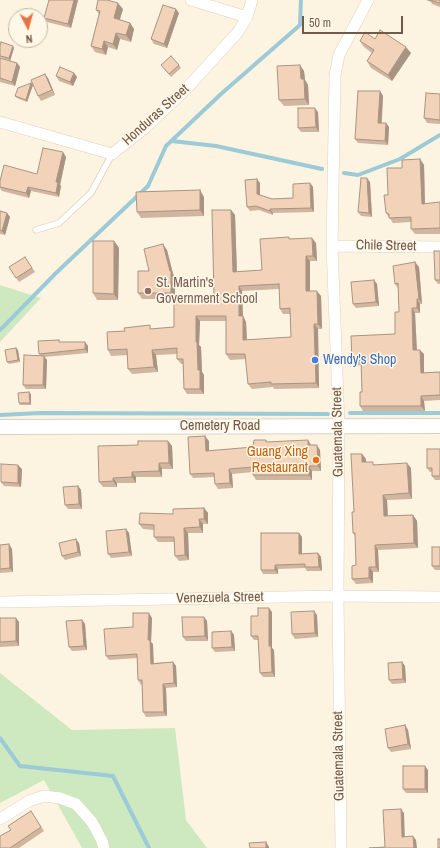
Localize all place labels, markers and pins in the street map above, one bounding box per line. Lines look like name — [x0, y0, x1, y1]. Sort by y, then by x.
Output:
place label: St. Martin's Government School — [156, 275, 257, 308]
marker: St. Martin's Government School — [143, 286, 153, 296]
place label: Wendy's Shop — [323, 352, 396, 368]
marker: Wendy's Shop — [310, 355, 320, 365]
place label: Guang Xing Restaurant — [247, 444, 308, 476]
marker: Guang Xing Restaurant — [311, 455, 321, 465]

